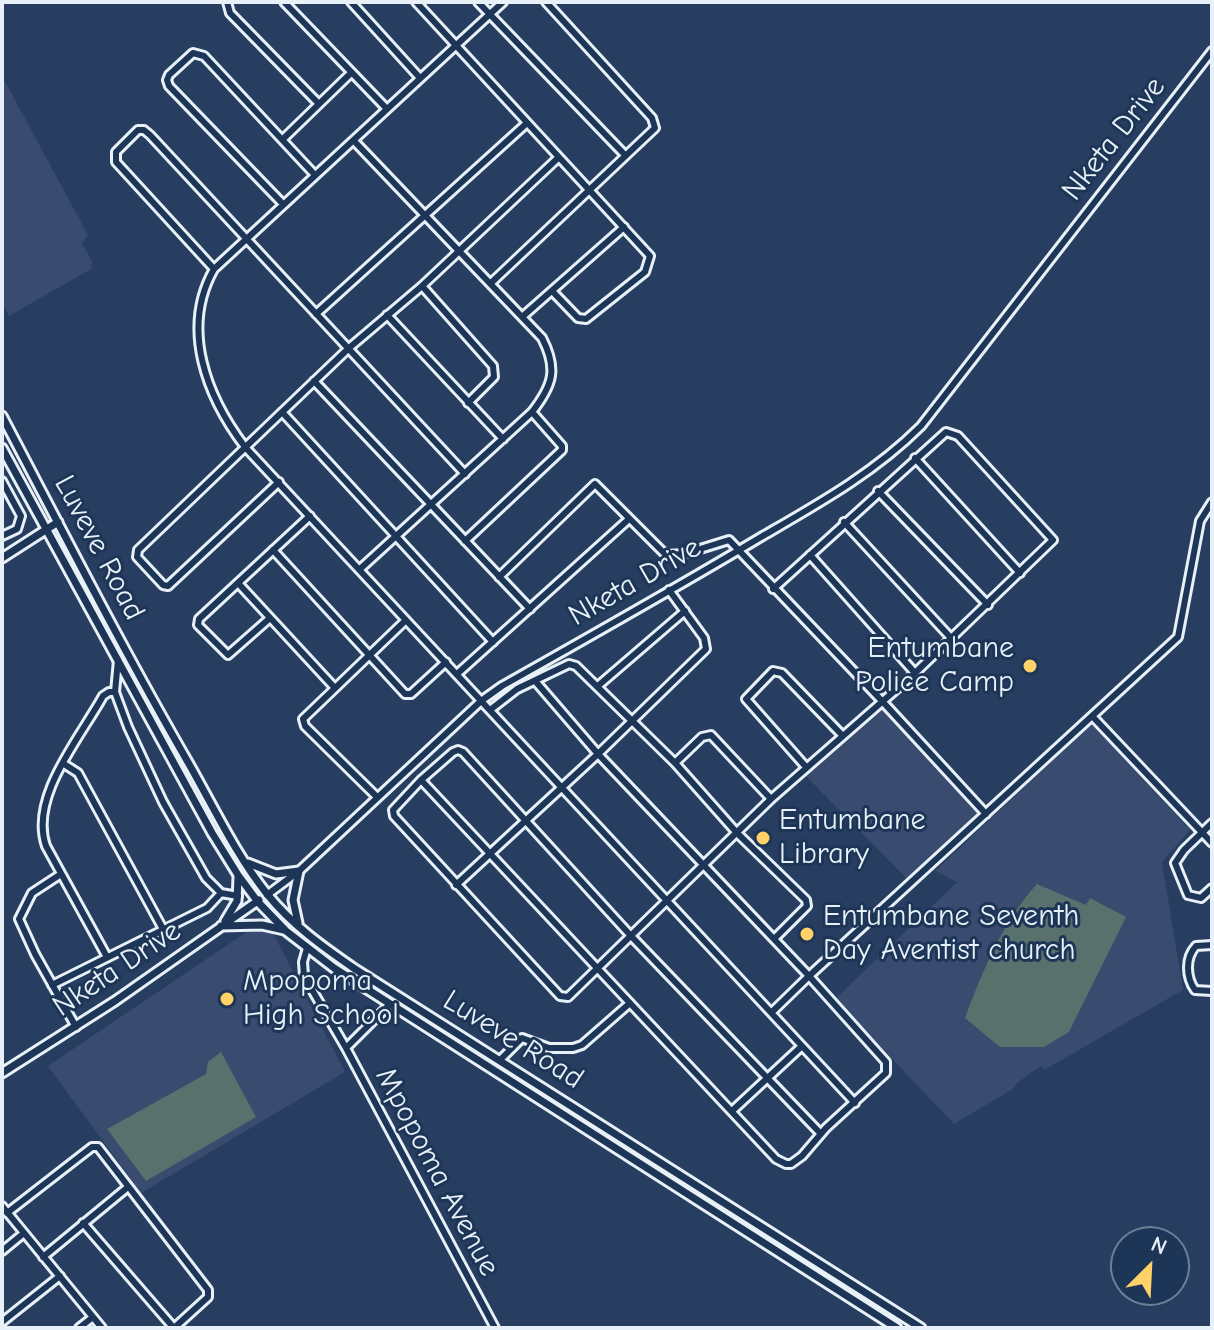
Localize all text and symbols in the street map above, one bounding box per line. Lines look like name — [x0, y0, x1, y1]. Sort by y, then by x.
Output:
street label: Nketa Drive — [1055, 70, 1173, 208]
street label: Luveve Road — [46, 469, 152, 627]
street label: Nketa Drive — [563, 530, 707, 634]
place label: Entumbane Police Camp — [855, 631, 1014, 702]
marker: Entumbane Police Camp — [1021, 657, 1039, 675]
place label: Entumbane Library — [779, 803, 926, 874]
marker: Entumbane Library — [754, 829, 772, 847]
place label: Entumbane Seventh Day Aventist church — [823, 899, 1079, 970]
street label: Nketa Drive — [46, 913, 188, 1025]
marker: Entumbane Seventh Day Aventist church — [798, 925, 816, 943]
place label: Mpopoma High School — [243, 964, 399, 1034]
street label: Luveve Road — [436, 983, 590, 1097]
marker: Mpopoma High School — [218, 990, 236, 1008]
street label: Mpopoma Avenue — [367, 1062, 507, 1282]
north arrow — [1110, 1226, 1190, 1306]
text: N — [1147, 1231, 1171, 1261]

